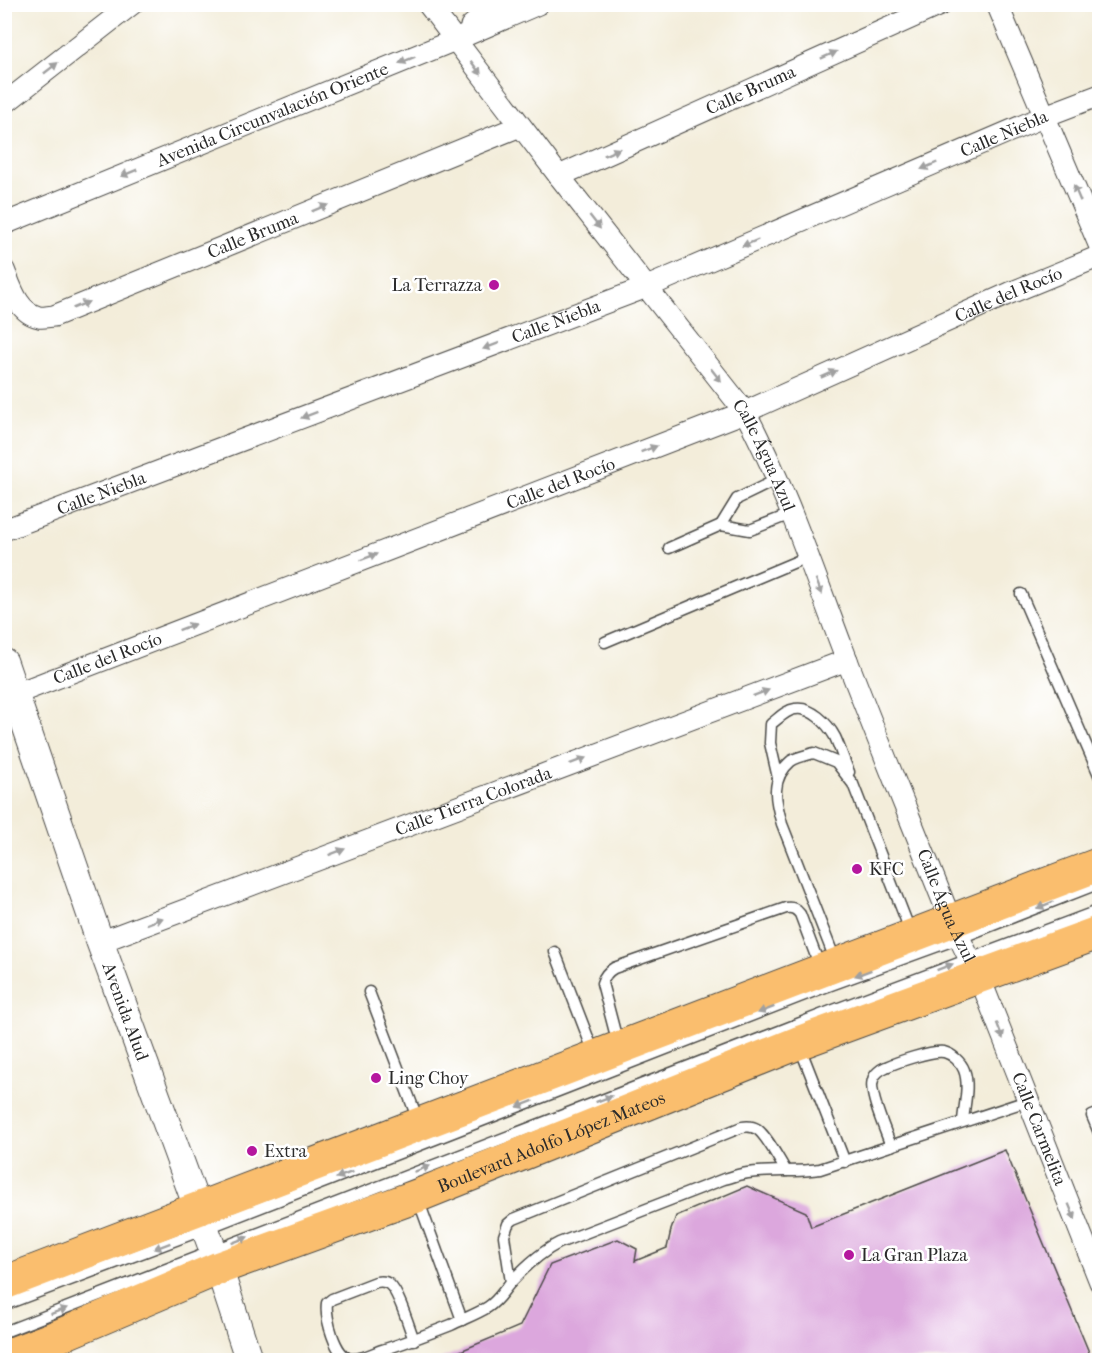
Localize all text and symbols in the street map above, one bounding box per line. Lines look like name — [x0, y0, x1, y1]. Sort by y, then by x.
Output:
one-way arrow — [820, 51, 837, 60]
one-way arrow — [398, 56, 416, 65]
street label: Avenida Circunvalación Oriente — [153, 58, 392, 172]
one-way arrow — [469, 60, 481, 75]
street label: Calle Bruma — [703, 61, 799, 120]
one-way arrow — [43, 63, 58, 75]
street label: Calle Niebla — [957, 106, 1052, 162]
one-way arrow — [604, 147, 622, 157]
one-way arrow — [920, 161, 938, 171]
one-way arrow — [120, 169, 138, 178]
one-way arrow — [1072, 184, 1081, 202]
one-way arrow — [311, 202, 329, 212]
street label: Calle Bruma — [205, 207, 302, 263]
one-way arrow — [589, 214, 602, 230]
one-way arrow — [741, 238, 759, 248]
street label: Calle del Rocío — [952, 263, 1065, 327]
place label: La Terrazza — [391, 275, 483, 296]
marker: La Terrazza — [487, 278, 501, 292]
street label: Calle Niebla — [509, 295, 604, 348]
one-way arrow — [72, 300, 90, 309]
one-way arrow — [482, 342, 500, 352]
one-way arrow — [709, 367, 722, 383]
one-way arrow — [820, 369, 838, 378]
street label: Calle Água Azul — [728, 395, 799, 514]
one-way arrow — [300, 411, 318, 421]
one-way arrow — [640, 444, 658, 453]
street label: Calle del Rocío — [504, 453, 618, 514]
street label: Calle Niebla — [54, 467, 149, 520]
one-way arrow — [360, 552, 378, 561]
one-way arrow — [815, 578, 824, 596]
one-way arrow — [178, 622, 196, 631]
street label: Calle del Rocío — [50, 628, 165, 689]
one-way arrow — [752, 687, 770, 697]
one-way arrow — [570, 756, 588, 766]
street label: Calle Tierra Colorada — [392, 762, 555, 841]
street label: Calle Água Azul — [912, 846, 980, 966]
one-way arrow — [328, 847, 346, 857]
place label: KFC — [869, 859, 904, 880]
marker: KFC — [850, 862, 864, 876]
one-way arrow — [1036, 901, 1054, 910]
one-way arrow — [146, 916, 164, 926]
street label: Avenida Alud — [97, 959, 153, 1064]
one-way arrow — [936, 962, 954, 972]
one-way arrow — [853, 969, 871, 979]
one-way arrow — [756, 1005, 774, 1015]
one-way arrow — [996, 1022, 1005, 1040]
place label: Ling Choy — [388, 1068, 470, 1089]
street label: Calle Carmelita — [1007, 1069, 1071, 1189]
marker: Ling Choy — [369, 1071, 383, 1085]
street label: Boulevard Adolfo López Mateos — [435, 1087, 669, 1198]
one-way arrow — [595, 1094, 613, 1103]
one-way arrow — [516, 1099, 534, 1109]
place label: Extra — [264, 1141, 307, 1162]
marker: Extra — [245, 1144, 259, 1158]
one-way arrow — [413, 1164, 431, 1173]
one-way arrow — [335, 1171, 353, 1180]
one-way arrow — [1068, 1203, 1077, 1221]
one-way arrow — [232, 1235, 250, 1245]
one-way arrow — [153, 1241, 171, 1251]
place label: La Gran Plaza — [861, 1245, 968, 1266]
marker: La Gran Plaza — [842, 1248, 856, 1262]
one-way arrow — [50, 1306, 68, 1315]

